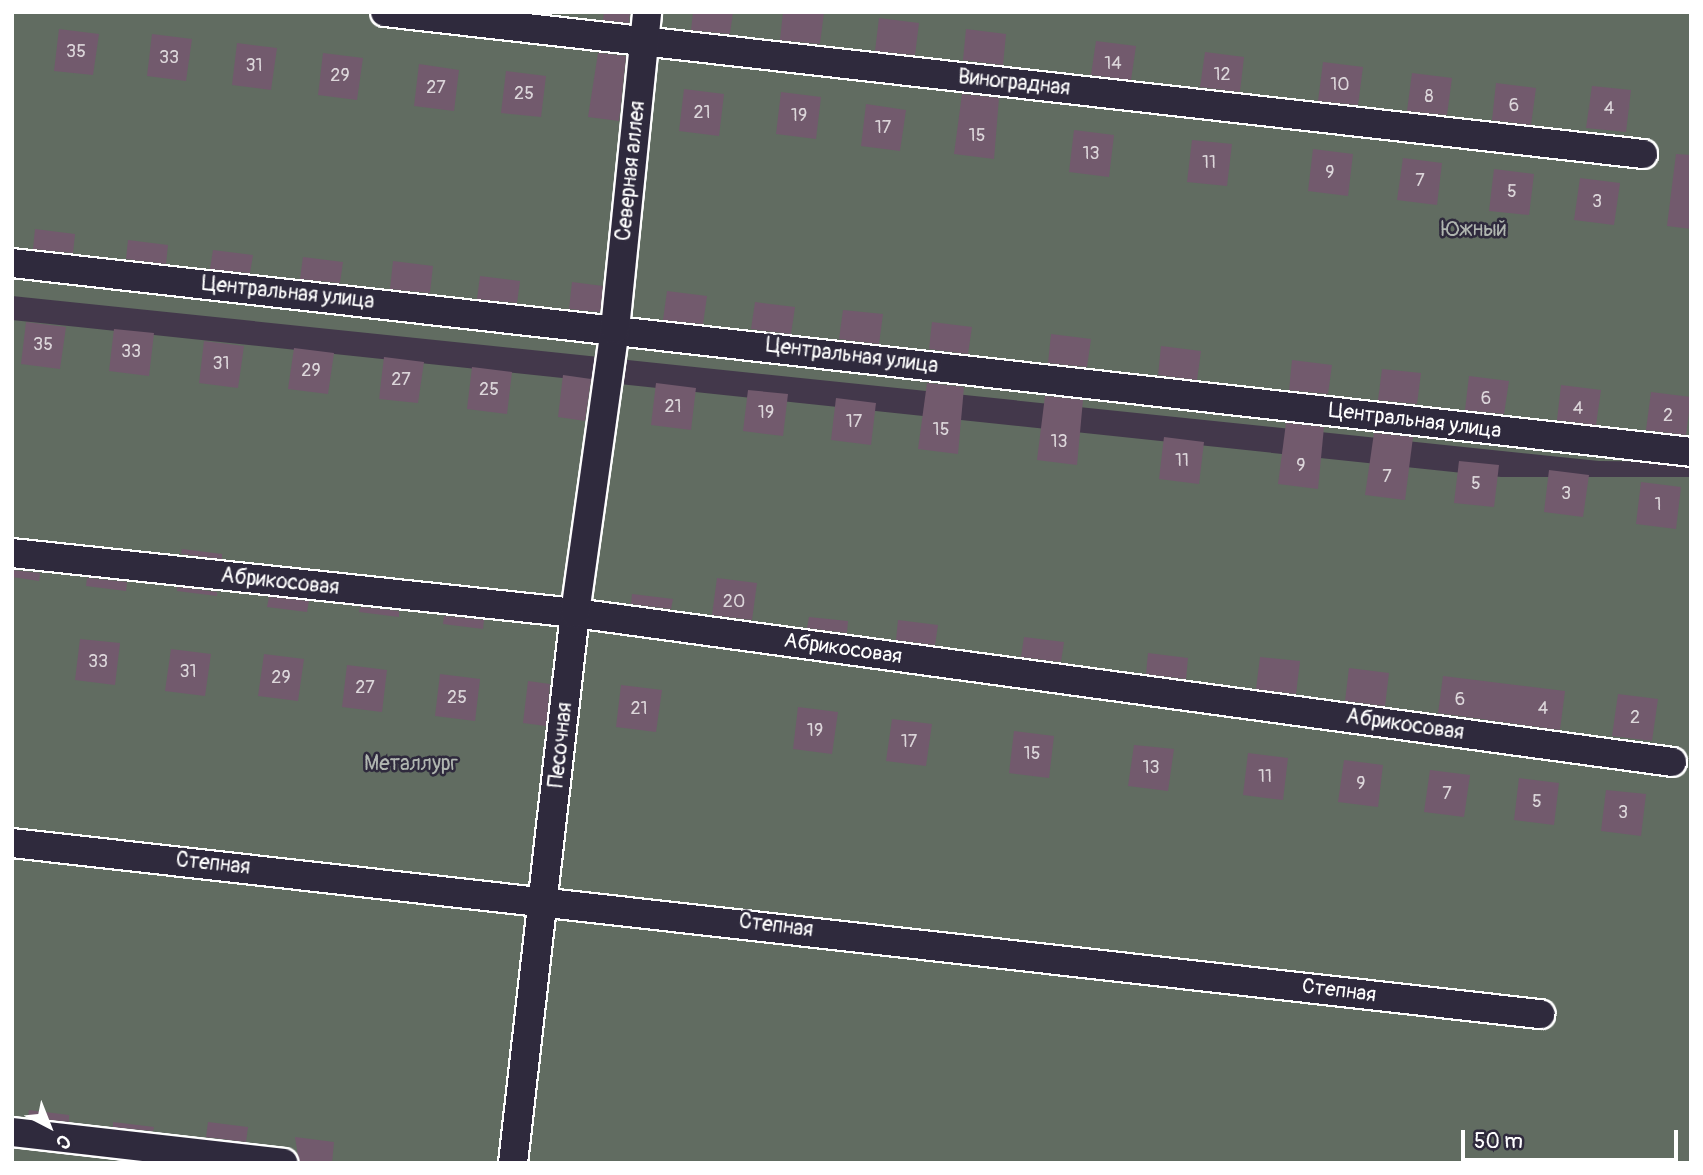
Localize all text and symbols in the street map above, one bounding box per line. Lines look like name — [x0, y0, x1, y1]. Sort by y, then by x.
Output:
house number: 35 — [66, 41, 86, 63]
house number: 33 — [159, 47, 179, 69]
house number: 14 — [1104, 53, 1122, 75]
house number: 31 — [245, 55, 263, 77]
house number: 12 — [1213, 64, 1231, 86]
house number: 29 — [330, 65, 350, 87]
street label: Виноградная — [957, 65, 1071, 101]
house number: 10 — [1330, 74, 1350, 96]
house number: 27 — [426, 77, 446, 99]
house number: 25 — [514, 83, 534, 105]
house number: 8 — [1424, 86, 1434, 108]
house number: 6 — [1509, 95, 1519, 117]
house number: 4 — [1604, 98, 1614, 120]
street label: Северная аллея — [611, 100, 651, 242]
house number: 21 — [693, 102, 711, 124]
house number: 19 — [791, 105, 807, 127]
house number: 17 — [875, 117, 891, 139]
house number: 15 — [969, 125, 985, 147]
house number: 13 — [1082, 143, 1100, 165]
house number: 11 — [1202, 152, 1216, 174]
house number: 9 — [1325, 162, 1335, 184]
house number: 7 — [1415, 170, 1425, 192]
house number: 5 — [1507, 181, 1517, 203]
house number: 3 — [1592, 191, 1602, 213]
park label: Южный — [1441, 217, 1507, 243]
street label: Центральная улица — [200, 271, 376, 315]
street label: Центральная улица — [764, 333, 940, 379]
house number: 35 — [33, 334, 53, 356]
house number: 33 — [121, 341, 141, 363]
house number: 31 — [212, 353, 230, 375]
house number: 29 — [301, 360, 321, 382]
house number: 27 — [391, 369, 411, 391]
house number: 25 — [479, 379, 499, 401]
house number: 6 — [1481, 388, 1491, 410]
house number: 21 — [664, 396, 682, 418]
street label: Центральная улица — [1327, 398, 1503, 444]
house number: 4 — [1573, 398, 1583, 420]
house number: 19 — [758, 402, 774, 424]
house number: 2 — [1663, 405, 1673, 427]
house number: 17 — [846, 411, 862, 433]
house number: 15 — [933, 419, 949, 441]
house number: 13 — [1050, 431, 1068, 453]
house number: 11 — [1175, 450, 1189, 472]
house number: 9 — [1296, 455, 1306, 477]
house number: 7 — [1382, 466, 1392, 488]
house number: 5 — [1471, 473, 1481, 495]
house number: 3 — [1561, 483, 1571, 505]
house number: 1 — [1654, 494, 1662, 516]
street label: Абрикосовая — [220, 563, 340, 601]
house number: 20 — [723, 591, 745, 613]
street label: Абрикосовая — [782, 628, 904, 670]
house number: 33 — [88, 651, 108, 673]
house number: 31 — [179, 661, 197, 683]
house number: 29 — [271, 667, 291, 689]
house number: 27 — [355, 677, 375, 699]
house number: 25 — [447, 687, 467, 709]
house number: 6 — [1455, 689, 1465, 711]
house number: 21 — [630, 698, 648, 720]
house number: 4 — [1538, 698, 1548, 720]
street label: Песочная — [544, 701, 578, 789]
street label: Абрикосовая — [1344, 704, 1466, 746]
house number: 2 — [1630, 707, 1640, 729]
house number: 19 — [807, 720, 823, 742]
house number: 17 — [901, 731, 917, 753]
house number: 15 — [1024, 743, 1040, 765]
park label: Металлург — [364, 751, 458, 777]
house number: 13 — [1142, 757, 1160, 779]
house number: 11 — [1258, 766, 1272, 788]
house number: 9 — [1356, 773, 1366, 795]
house number: 7 — [1442, 783, 1452, 805]
house number: 5 — [1532, 791, 1542, 813]
house number: 3 — [1618, 802, 1628, 824]
street label: Степная — [175, 848, 251, 880]
street label: Степная — [737, 909, 815, 943]
street label: Степная — [1300, 974, 1378, 1008]
north arrow — [14, 1091, 84, 1161]
scale bar — [1465, 1116, 1682, 1160]
text: 50 m — [1474, 1128, 1523, 1155]
text: С — [51, 1129, 75, 1154]

